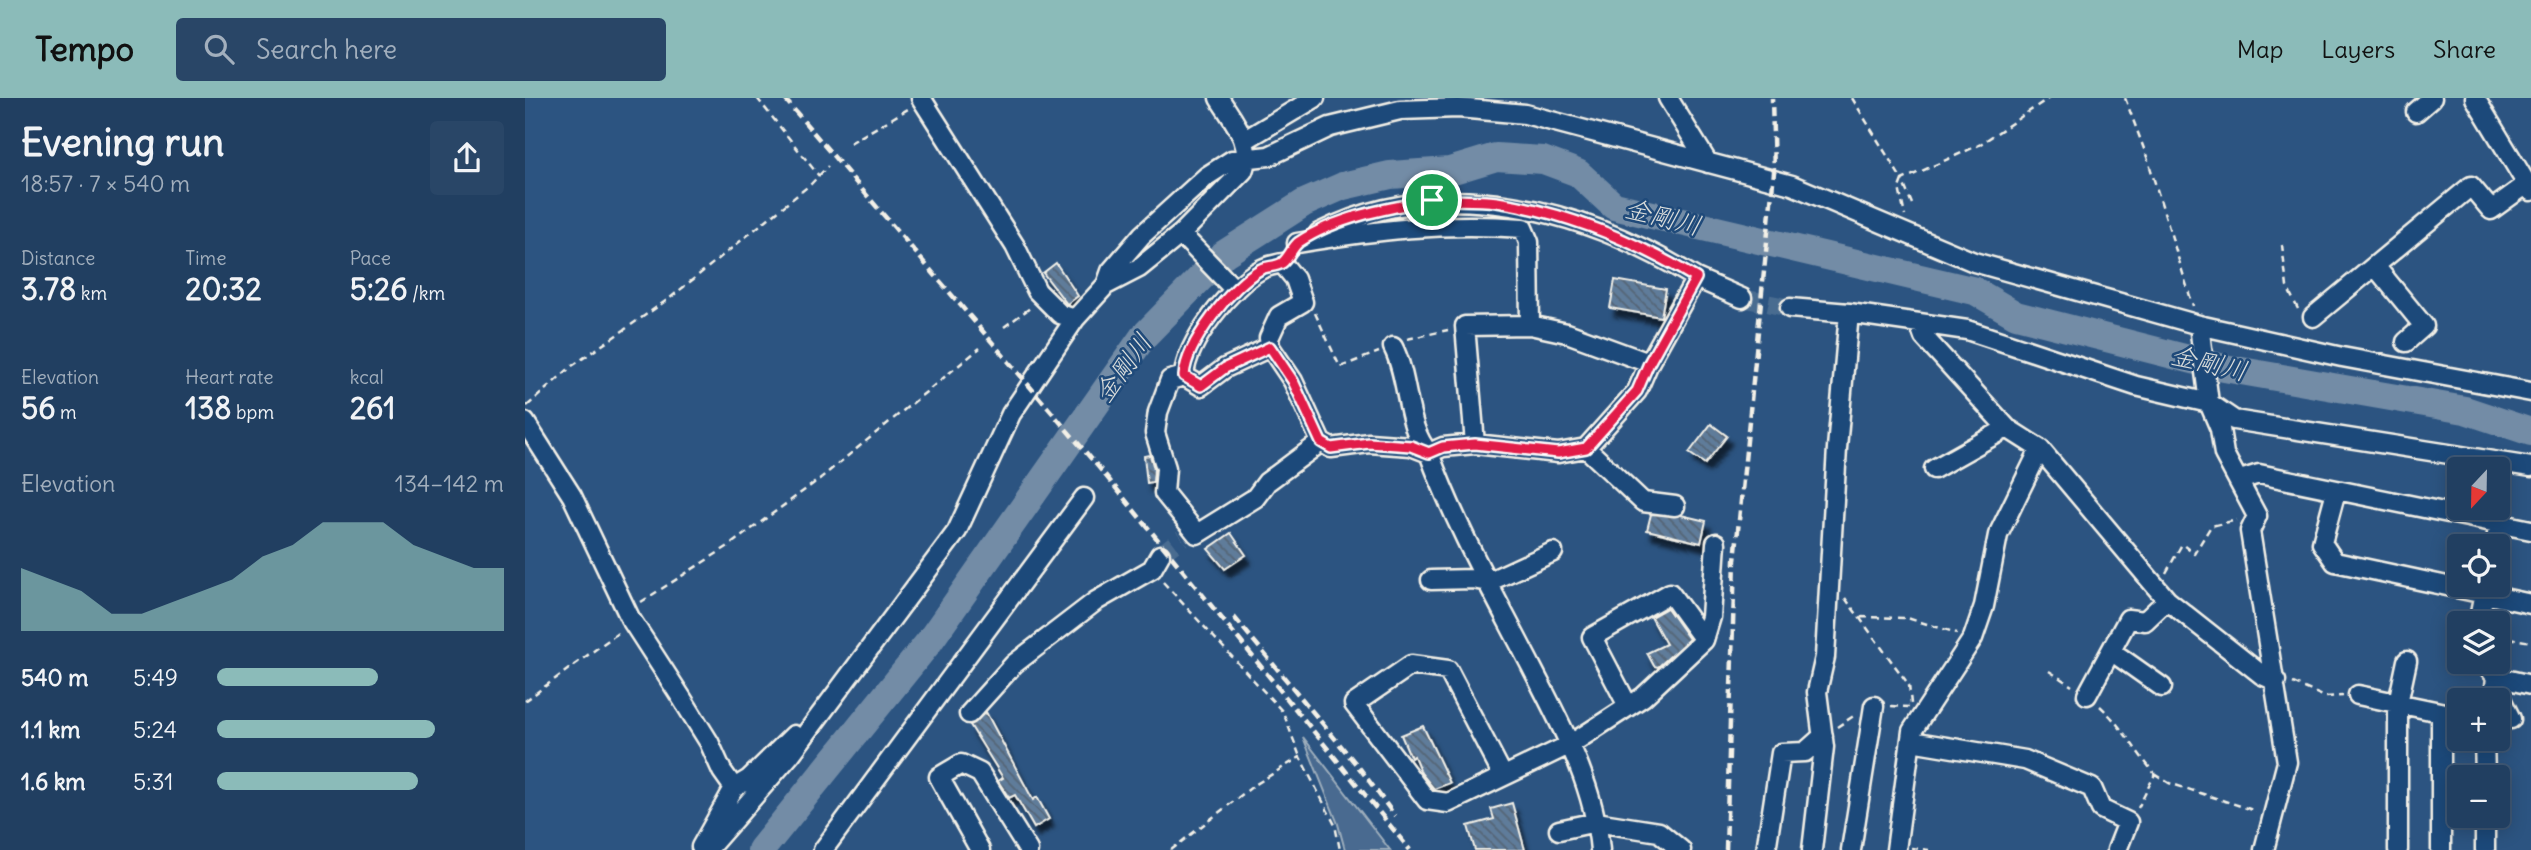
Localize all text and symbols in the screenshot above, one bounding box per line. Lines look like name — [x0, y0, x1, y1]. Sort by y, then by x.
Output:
search box — [176, 18, 666, 81]
text: Tempo — [35, 28, 134, 70]
icon: search — [200, 30, 238, 68]
text: Search here — [256, 33, 397, 66]
text: Map — [2237, 34, 2283, 64]
text: Layers — [2321, 34, 2395, 64]
text: Share — [2433, 34, 2496, 64]
text: Evening run — [21, 119, 224, 166]
button: share — [430, 121, 504, 195]
text: 18:57 · 7 × 540 m — [21, 169, 190, 198]
pin — [1402, 170, 1462, 230]
icon: arrive — [1413, 181, 1451, 219]
water label: 金剛川 — [1621, 191, 1705, 242]
text: Distance — [21, 246, 95, 270]
text: Time — [185, 246, 226, 270]
text: Pace — [350, 246, 391, 270]
text: 3.78 — [21, 270, 76, 308]
text: 20:32 — [185, 270, 262, 308]
text: 5:26 — [350, 270, 407, 308]
text: km — [76, 281, 107, 305]
text: /km — [407, 281, 445, 305]
water label: 金剛川 — [1086, 326, 1159, 409]
water label: 金剛川 — [2167, 338, 2251, 387]
text: Elevation — [21, 365, 99, 389]
text: Heart rate — [185, 365, 273, 389]
text: kcal — [350, 365, 384, 389]
text: 56 — [21, 389, 56, 427]
text: 138 — [185, 389, 232, 427]
text: 261 — [350, 389, 395, 427]
text: m — [56, 400, 77, 424]
text: bpm — [232, 400, 274, 424]
north arrow — [2447, 457, 2509, 520]
map controls — [2447, 457, 2510, 828]
text: Elevation — [21, 469, 115, 498]
text: 134–142 m — [395, 469, 504, 498]
button: locate — [2447, 534, 2510, 597]
button: layers — [2447, 611, 2510, 674]
text: 540 m — [21, 663, 88, 692]
text: 5:49 — [133, 663, 178, 692]
button: + — [2447, 688, 2510, 751]
text: 1.1 km — [21, 715, 80, 744]
text: 5:24 — [133, 715, 177, 744]
button: − — [2447, 765, 2510, 828]
text: 1.6 km — [21, 767, 86, 796]
text: 5:31 — [133, 767, 173, 796]

